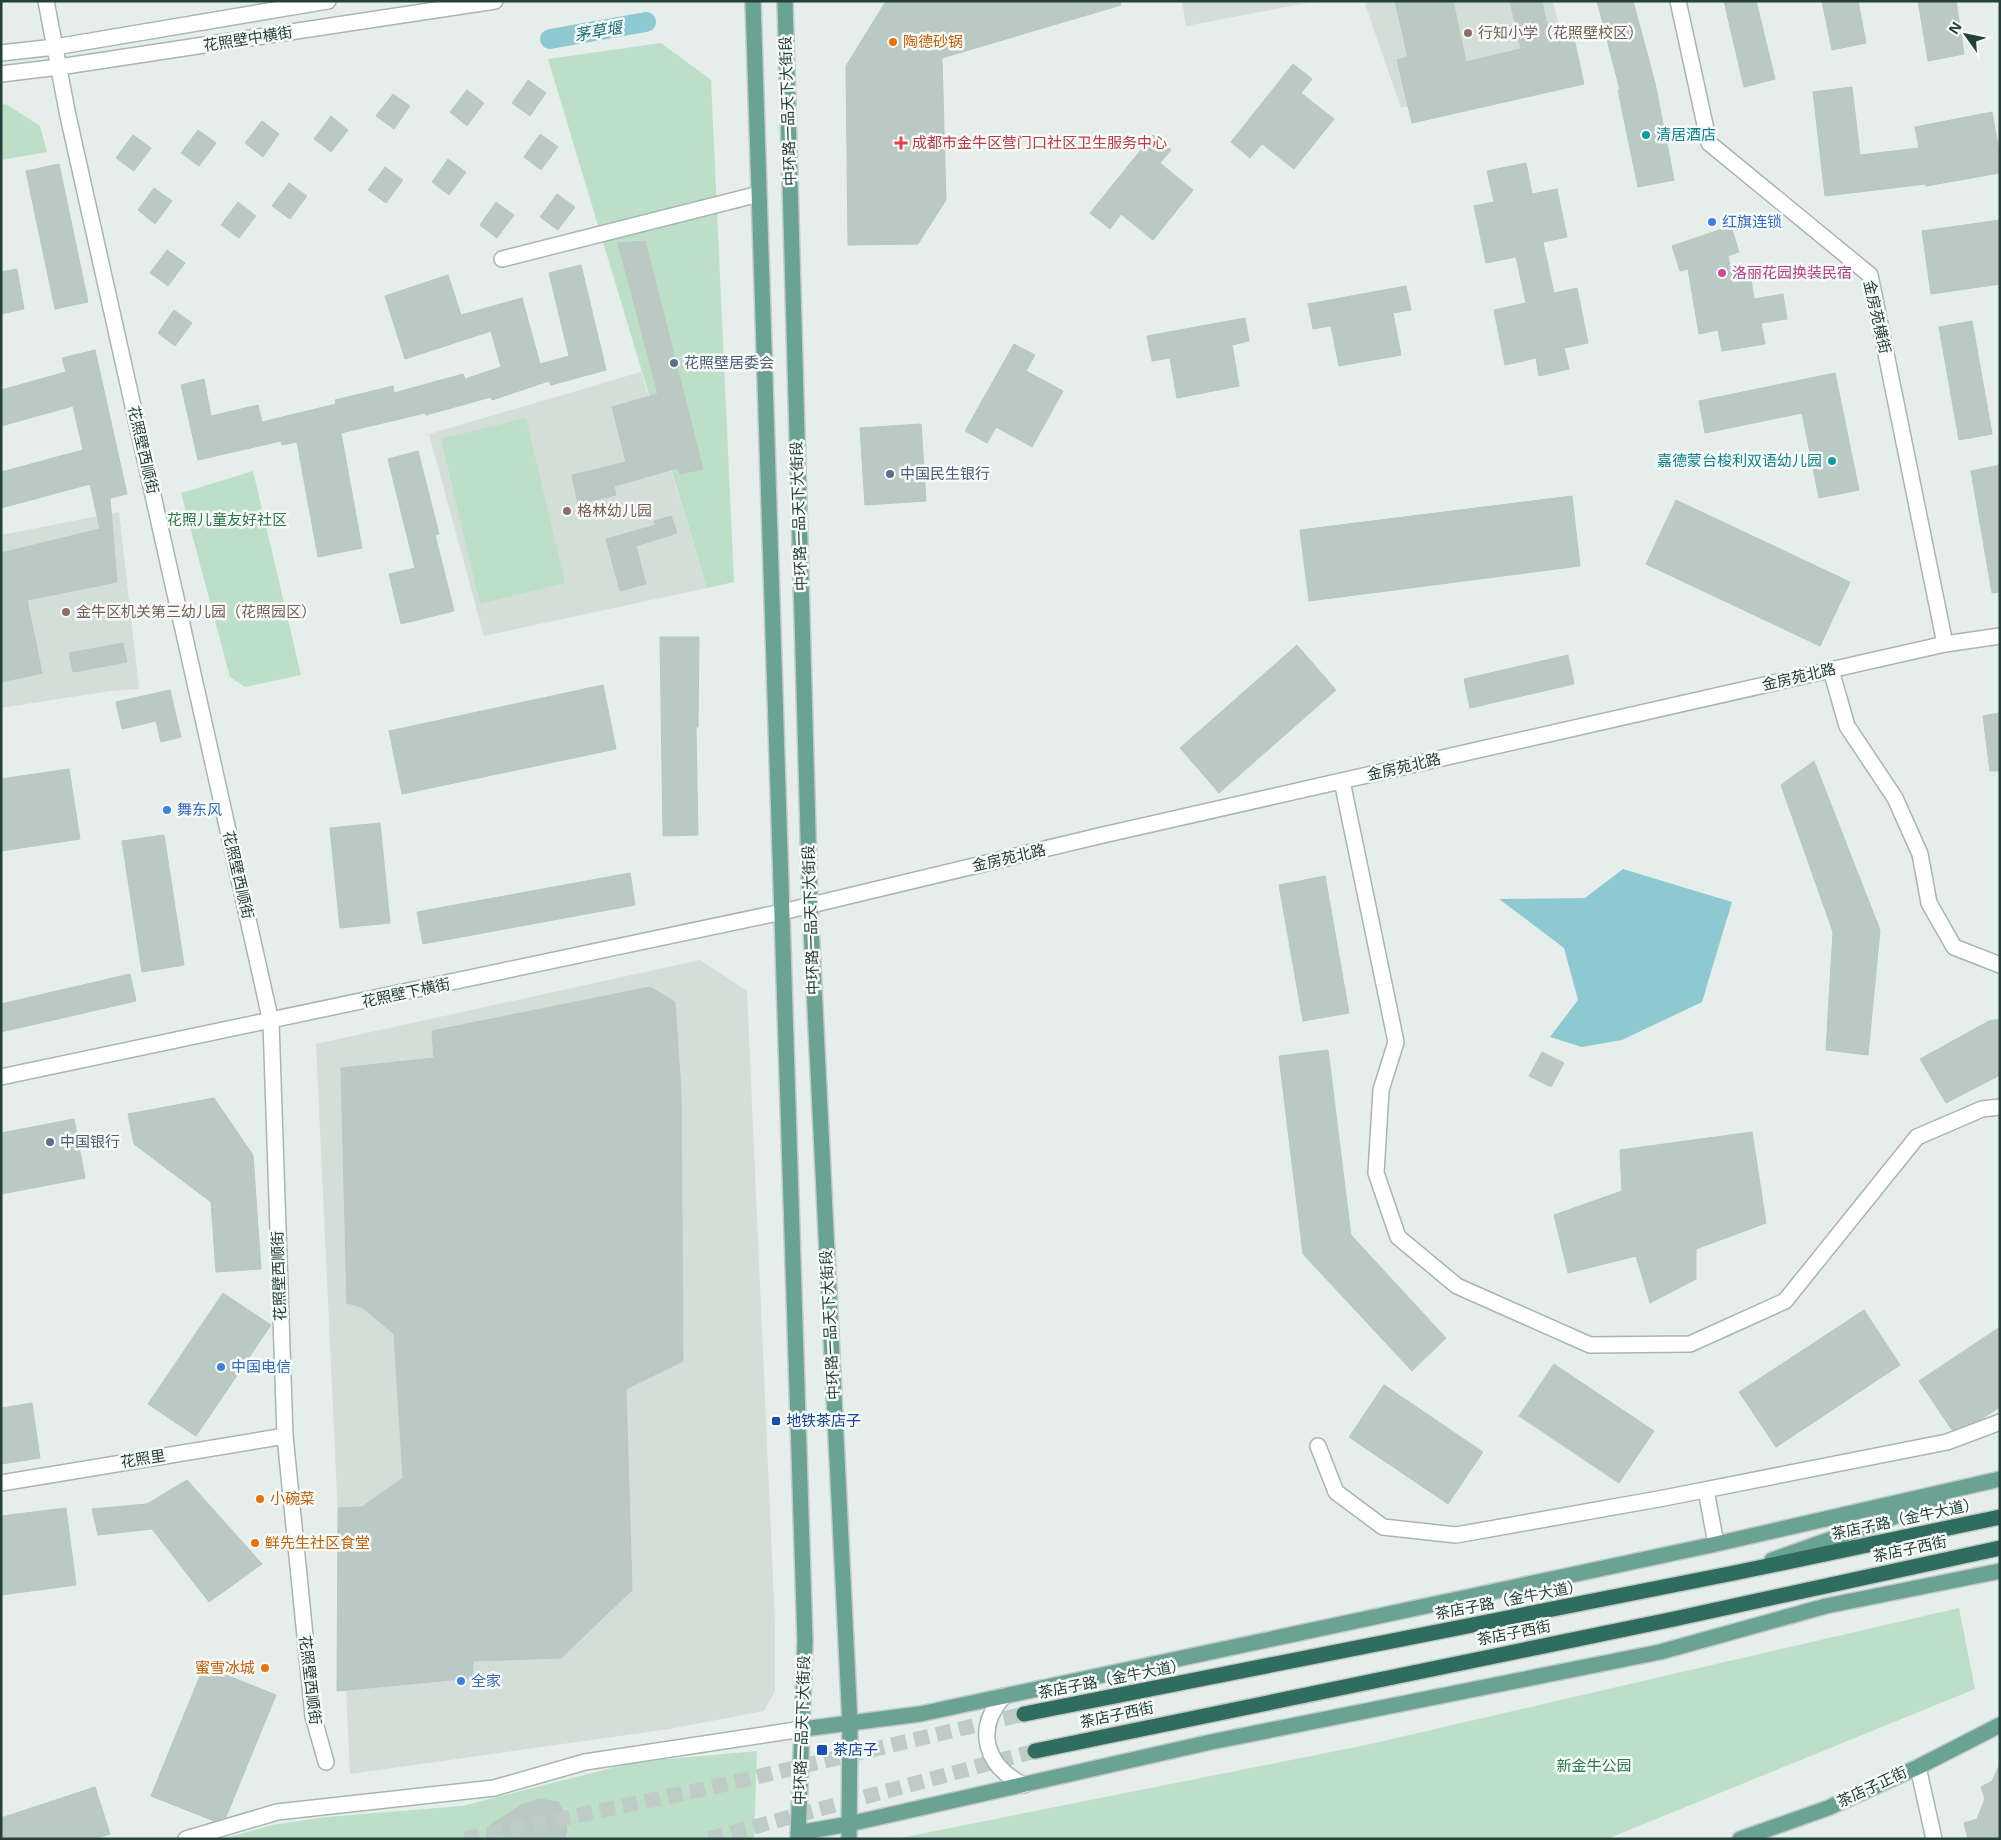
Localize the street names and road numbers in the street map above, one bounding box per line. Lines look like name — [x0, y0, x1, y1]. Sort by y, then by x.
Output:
street label: 花照壁中横街 — [202, 21, 294, 55]
street label: 中环路一品天下大街段 — [774, 36, 800, 186]
street label: 金房苑横街 — [1860, 278, 1896, 356]
street label: 花照壁西顺街 — [124, 404, 164, 496]
street label: 中环路一品天下大街段 — [785, 441, 811, 591]
street label: 金房苑北路 — [1760, 658, 1838, 694]
street label: 金房苑北路 — [1365, 748, 1443, 784]
street label: 花照壁西顺街 — [219, 829, 259, 921]
street label: 金房苑北路 — [970, 839, 1048, 875]
street label: 中环路一品天下大街段 — [797, 845, 823, 995]
street label: 花照壁下横街 — [360, 973, 452, 1011]
street label: 花照壁西顺街 — [266, 1231, 290, 1321]
street label: 中环路一品天下大街段 — [815, 1250, 843, 1400]
street label: 花照里 — [119, 1445, 167, 1471]
street label: 茶店子路（金牛大道） — [1829, 1493, 1980, 1543]
street label: 茶店子西街 — [1871, 1530, 1949, 1566]
street label: 茶店子路（金牛大道） — [1433, 1575, 1584, 1623]
street label: 茶店子西街 — [1475, 1615, 1553, 1649]
street label: 花照壁西顺街 — [296, 1634, 326, 1726]
street label: 茶店子路（金牛大道） — [1036, 1654, 1187, 1702]
street label: 中环路一品天下大街段 — [788, 1655, 814, 1805]
street label: 茶店子西街 — [1078, 1696, 1156, 1732]
street label: 茶店子正街 — [1833, 1761, 1910, 1811]

